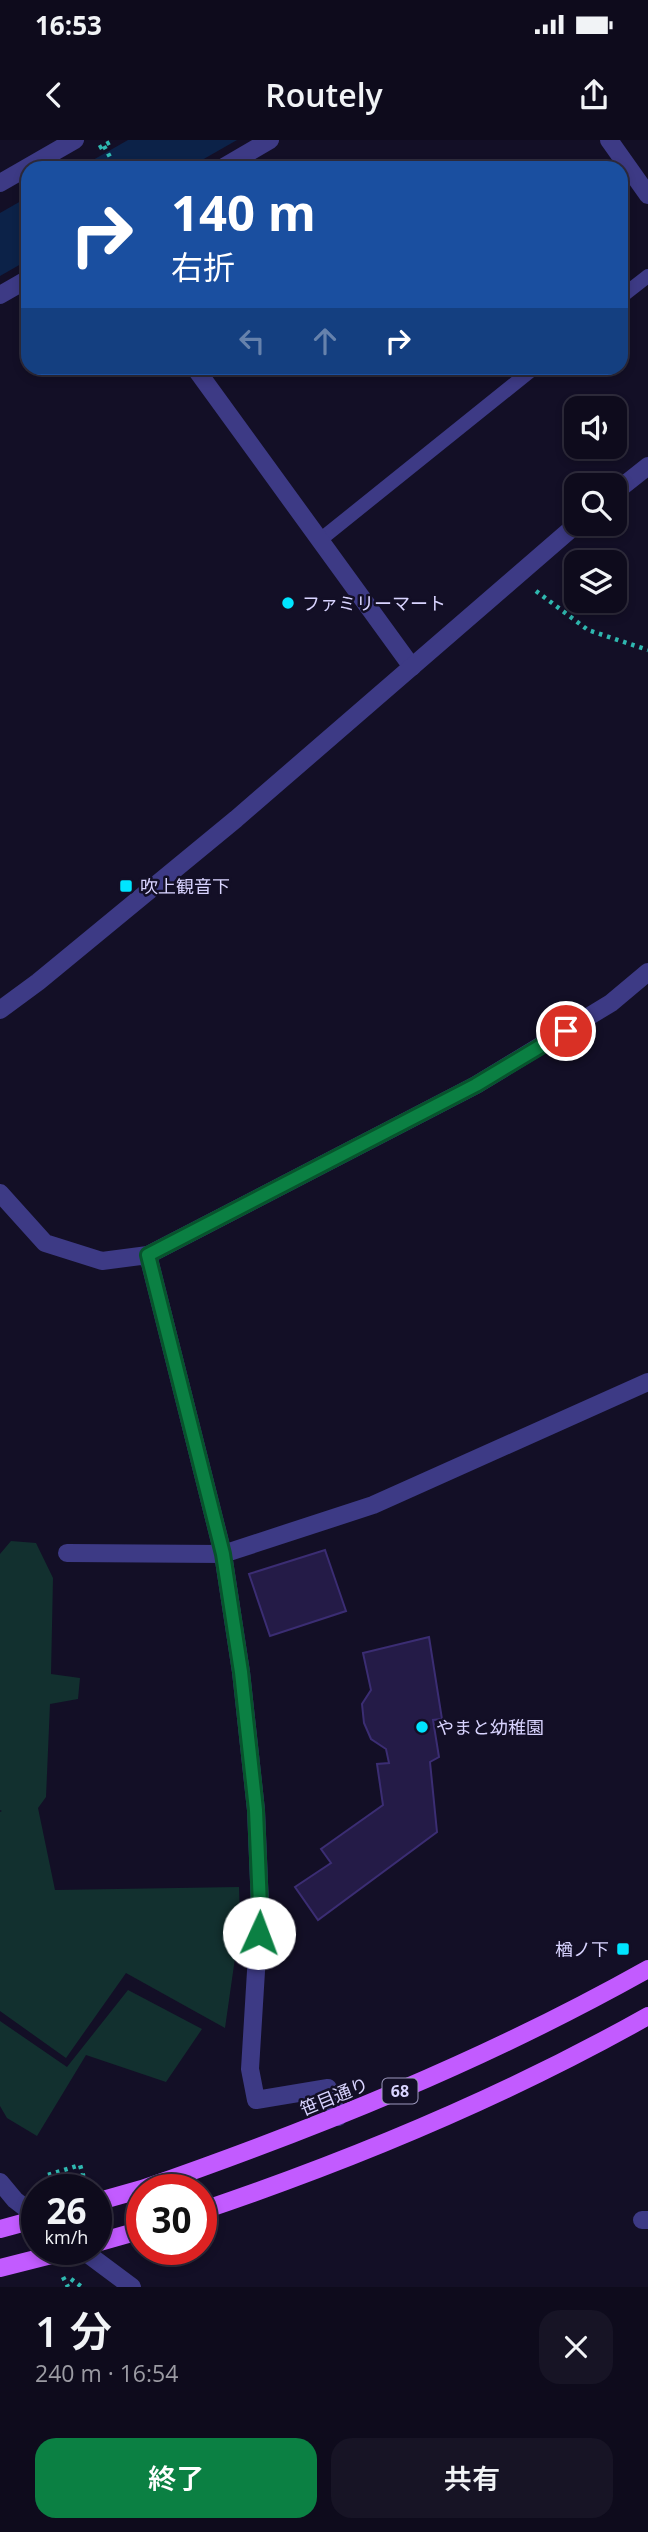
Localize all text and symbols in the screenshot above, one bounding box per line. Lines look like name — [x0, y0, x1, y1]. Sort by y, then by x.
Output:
text: 16:53 — [35, 7, 102, 43]
text: Routely — [265, 73, 383, 116]
icon: back — [35, 76, 73, 114]
icon: share — [575, 76, 613, 114]
text: 140 m — [171, 179, 316, 245]
icon: right — [56, 189, 147, 280]
text: 右折 — [171, 245, 235, 288]
icon: left — [233, 322, 271, 360]
icon: ahead — [306, 322, 344, 360]
icon: right — [379, 322, 417, 360]
map controls — [564, 396, 627, 613]
button: sound — [564, 396, 627, 459]
button: search — [564, 473, 627, 536]
button: layers — [564, 550, 627, 613]
place label: ファミリーマート — [302, 591, 446, 615]
marker: ファミリーマート — [280, 595, 296, 611]
place label: 吹上観音下 — [140, 874, 230, 898]
marker: 吹上観音下 — [118, 878, 134, 894]
pin — [536, 1001, 596, 1061]
icon: arrive — [547, 1012, 585, 1050]
place label: やまと幼稚園 — [436, 1715, 544, 1739]
marker: やまと幼稚園 — [414, 1719, 430, 1735]
position arrow — [222, 1896, 296, 1970]
place label: 楢ノ下 — [555, 1937, 609, 1961]
marker: 楢ノ下 — [615, 1941, 631, 1957]
street label: 笹目通り — [296, 2071, 372, 2121]
road number: 68 — [382, 2078, 418, 2104]
speed limit sign: 30 — [126, 2174, 217, 2265]
text: 26 — [46, 2187, 87, 2234]
text: km/h — [45, 2225, 88, 2249]
text: 1 分 — [35, 2302, 112, 2359]
button: close — [539, 2310, 613, 2384]
text: 240 m · 16:54 — [35, 2357, 178, 2389]
button: 終了 — [35, 2438, 317, 2518]
button: 共有 — [331, 2438, 613, 2518]

